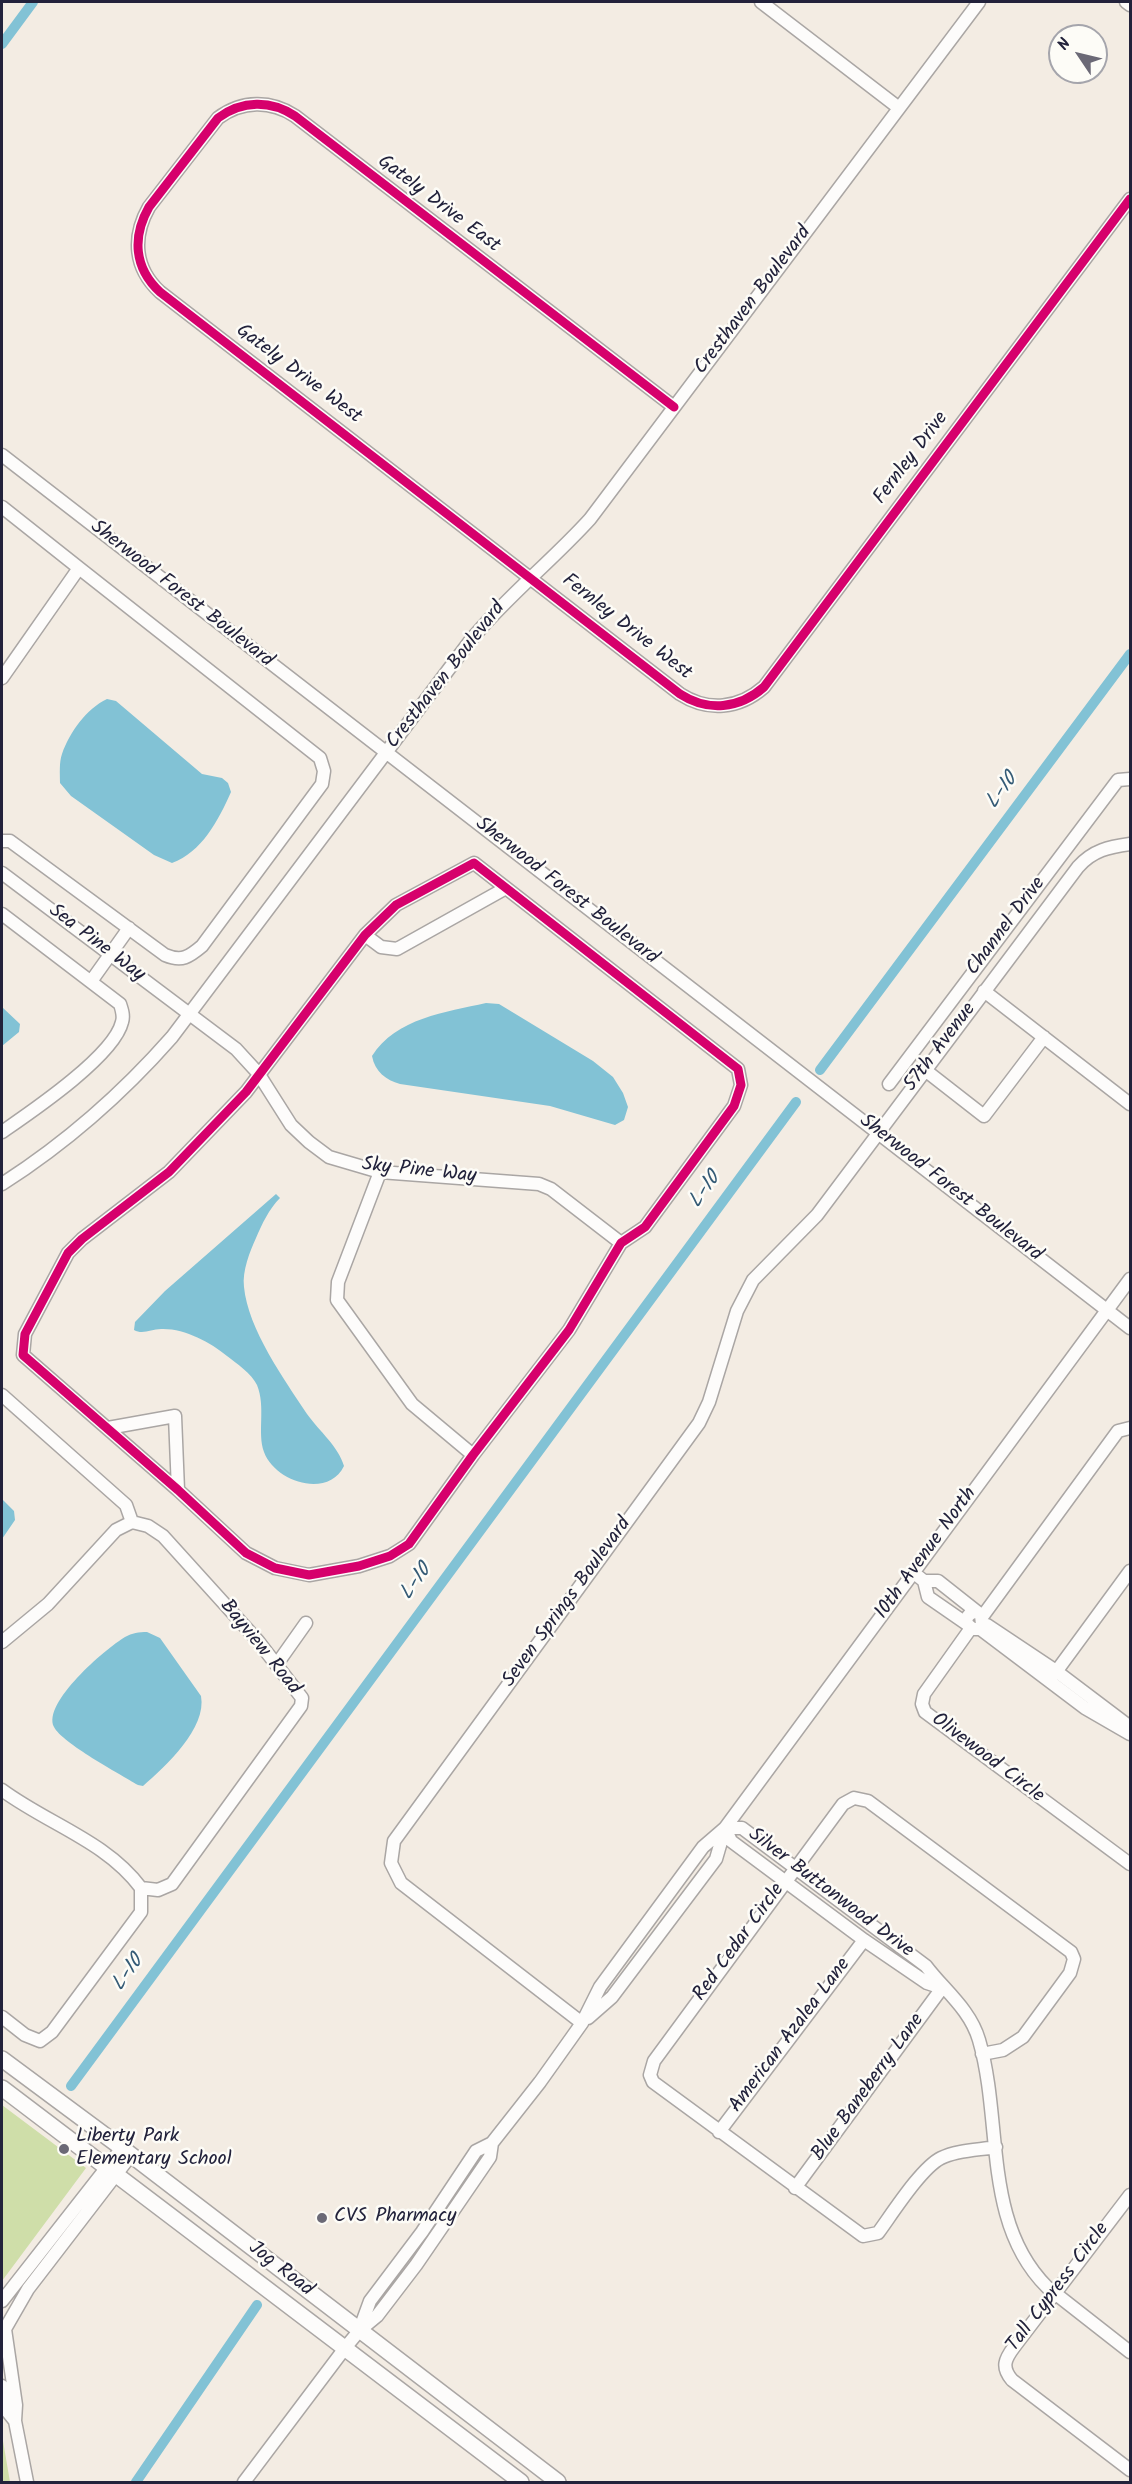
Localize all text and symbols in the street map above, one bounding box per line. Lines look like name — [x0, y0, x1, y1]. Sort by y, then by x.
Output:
north arrow — [1048, 24, 1108, 84]
text: N — [1051, 33, 1078, 56]
street label: Gately Drive East — [372, 151, 504, 259]
street label: Cresthaven Boulevard — [690, 222, 818, 380]
street label: Gately Drive West — [230, 320, 366, 430]
street label: Fernley Drive — [869, 408, 955, 510]
street label: Sherwood Forest Boulevard — [85, 516, 277, 674]
street label: Fernley Drive West — [556, 570, 696, 686]
street label: Cresthaven Boulevard — [382, 598, 512, 754]
water label: L-10 — [981, 769, 1025, 815]
street label: Sherwood Forest Boulevard — [470, 813, 662, 971]
street label: Channel Drive — [962, 873, 1052, 981]
street label: Sea Pine Way — [43, 900, 149, 988]
street label: 57th Avenue — [900, 999, 982, 1097]
street label: Sherwood Forest Boulevard — [854, 1110, 1046, 1268]
street label: Sky Pine Way — [361, 1154, 477, 1190]
water label: L-10 — [685, 1168, 727, 1214]
street label: 10th Avenue North — [871, 1483, 983, 1625]
street label: Seven Springs Boulevard — [498, 1514, 638, 1692]
water label: L-10 — [396, 1560, 438, 1606]
street label: Bayview Road — [213, 1596, 305, 1700]
street label: Olivewood Circle — [926, 1709, 1048, 1809]
street label: Silver Buttonwood Drive — [742, 1824, 918, 1964]
street label: Red Cedar Circle — [689, 1879, 791, 2007]
water label: L-10 — [108, 1951, 150, 1997]
street label: American Azalea Lane — [725, 1954, 857, 2118]
street label: Blue Baneberry Lane — [808, 2010, 930, 2166]
place label: Liberty Park Elementary School — [76, 2126, 232, 2173]
marker: Liberty Park Elementary School — [57, 2142, 71, 2156]
place label: CVS Pharmacy — [334, 2206, 456, 2230]
marker: CVS Pharmacy — [315, 2211, 329, 2225]
street label: Tall Cypress Circle — [1003, 2219, 1115, 2357]
street label: Jog Road — [243, 2237, 317, 2303]

